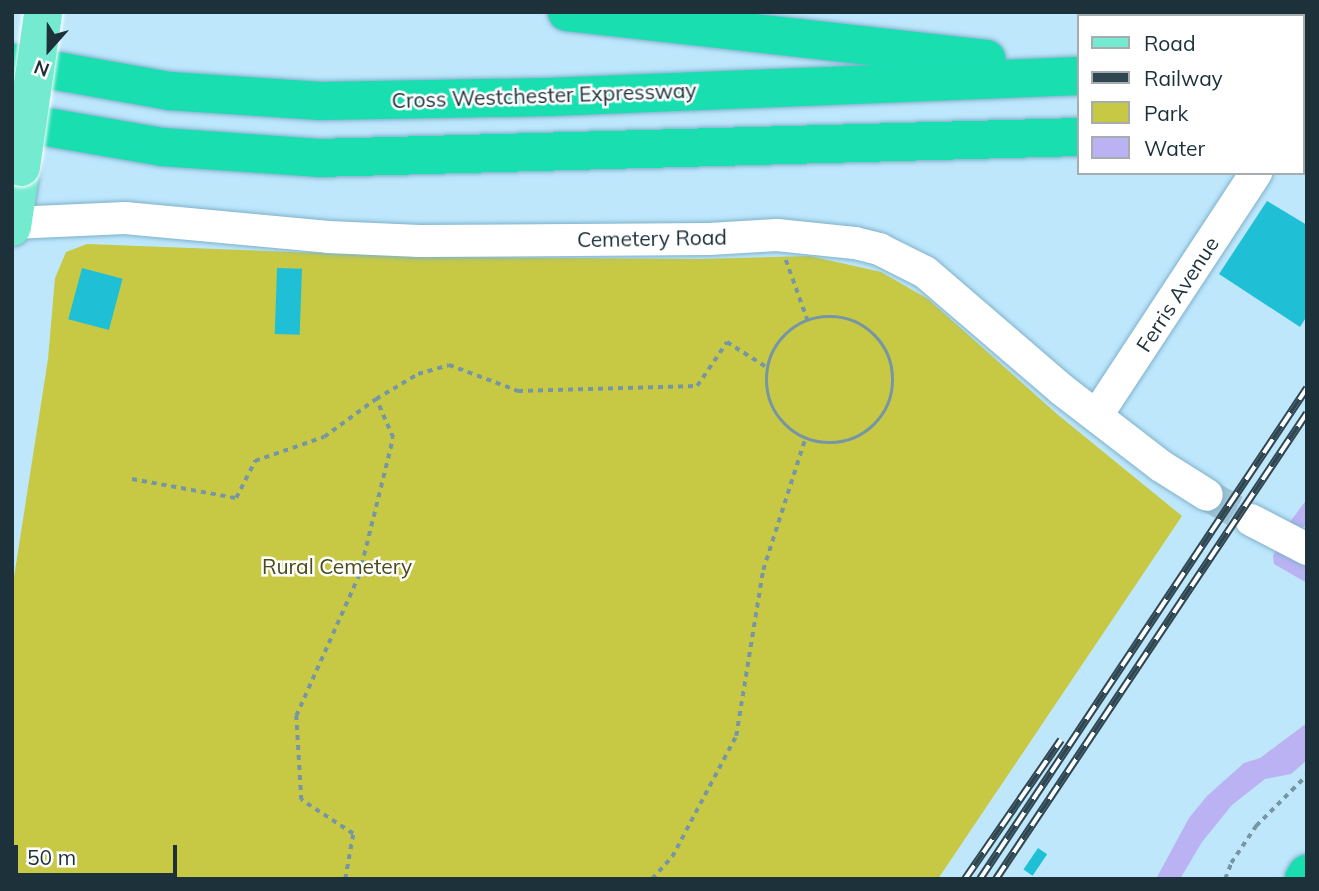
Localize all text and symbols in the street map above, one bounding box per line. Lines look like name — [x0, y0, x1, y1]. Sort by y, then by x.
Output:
north arrow — [14, 14, 84, 84]
legend — [1078, 14, 1305, 175]
text: Road — [1144, 30, 1195, 56]
text: N — [30, 55, 52, 82]
text: Railway — [1144, 65, 1223, 91]
street label: Cross Westchester Expressway — [391, 77, 697, 113]
text: Park — [1144, 100, 1188, 126]
text: Water — [1144, 135, 1205, 161]
street label: Cemetery Road — [577, 224, 727, 252]
street label: Ferris Avenue — [1130, 232, 1224, 356]
park label: Rural Cemetery — [262, 553, 412, 579]
scale bar — [18, 832, 180, 876]
text: 50 m — [27, 844, 76, 870]

